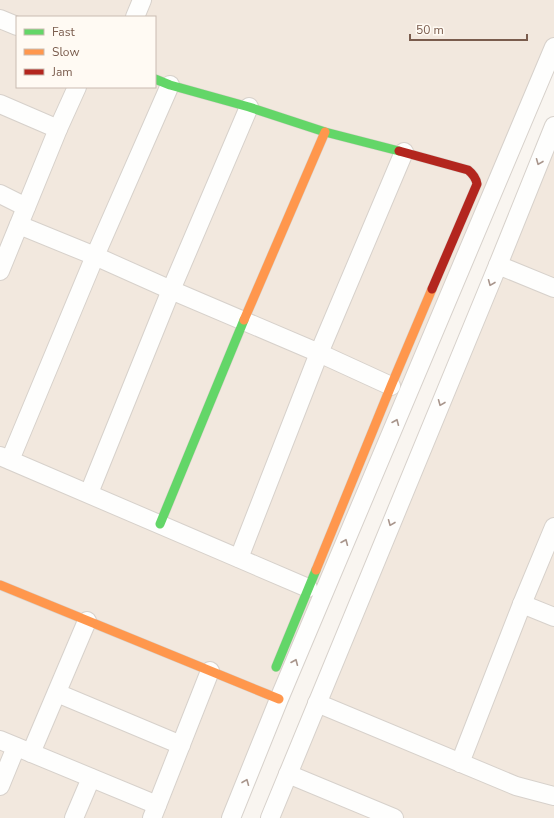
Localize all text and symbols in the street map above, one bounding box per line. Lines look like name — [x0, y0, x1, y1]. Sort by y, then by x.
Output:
legend — [16, 16, 156, 88]
scale bar — [410, 16, 527, 42]
text: 50 m — [416, 22, 444, 38]
text: Fast — [52, 24, 75, 40]
text: Slow — [52, 44, 80, 60]
text: Jam — [51, 64, 73, 80]
one-way arrow — [536, 159, 544, 166]
one-way arrow — [487, 279, 495, 286]
one-way arrow — [437, 399, 445, 406]
one-way arrow — [391, 419, 399, 426]
one-way arrow — [388, 519, 396, 527]
one-way arrow — [341, 538, 349, 545]
one-way arrow — [290, 658, 298, 666]
one-way arrow — [241, 778, 249, 785]

